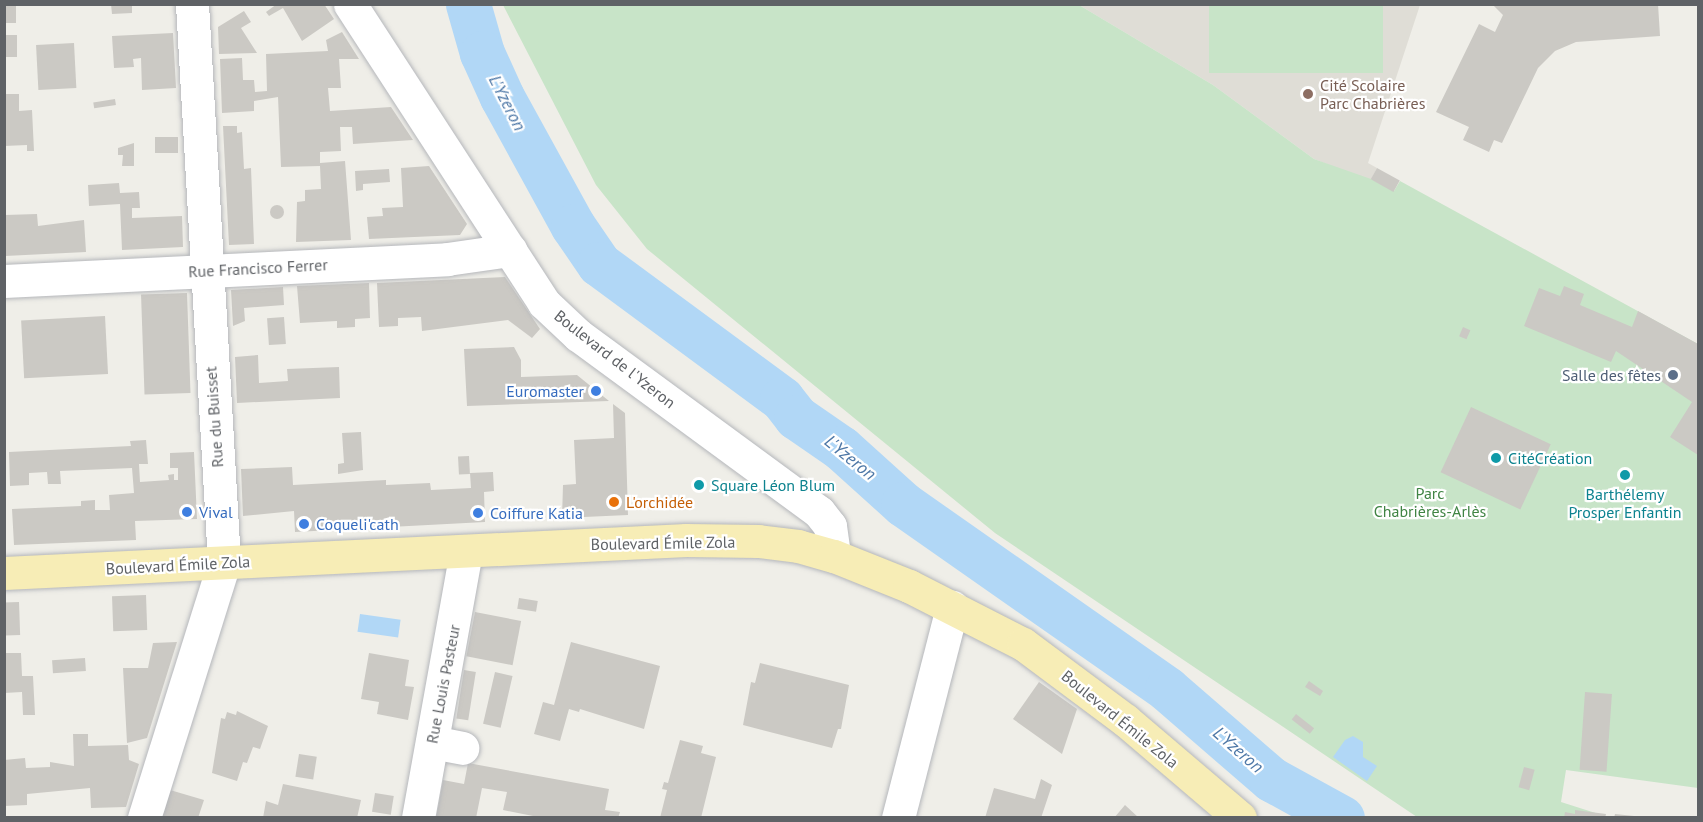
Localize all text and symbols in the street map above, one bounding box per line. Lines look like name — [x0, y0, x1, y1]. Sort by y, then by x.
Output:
water label: L'Yzeron — [484, 71, 530, 135]
place label: Cité Scolaire Parc Chabrières — [1320, 75, 1426, 113]
marker: Cité Scolaire Parc Chabrières — [1301, 87, 1315, 101]
street label: Rue Francisco Ferrer — [188, 255, 328, 281]
street label: Boulevard de l'Yzeron — [551, 306, 679, 412]
place label: Salle des fêtes — [1562, 365, 1661, 385]
street label: Rue du Buisset — [201, 366, 227, 468]
marker: Salle des fêtes — [1666, 368, 1680, 382]
place label: Euromaster — [506, 381, 584, 401]
marker: Euromaster — [589, 384, 603, 398]
water label: L'Yzeron — [820, 431, 880, 485]
place label: CitéCréation — [1508, 448, 1592, 468]
marker: CitéCréation — [1489, 451, 1503, 465]
marker: Barthélemy Prosper Enfantin — [1618, 468, 1632, 482]
place label: Square Léon Blum — [711, 475, 835, 495]
marker: Square Léon Blum — [692, 478, 706, 492]
park label: Parc Chabrières-Arlès — [1374, 483, 1486, 521]
place label: Barthélemy Prosper Enfantin — [1568, 484, 1682, 522]
place label: L'orchidée — [626, 492, 693, 512]
marker: L'orchidée — [607, 495, 621, 509]
place label: Vival — [199, 502, 233, 522]
place label: Coiffure Katia — [490, 503, 583, 523]
marker: Vival — [180, 505, 194, 519]
marker: Coiffure Katia — [471, 506, 485, 520]
place label: Coqueli'cath — [316, 514, 399, 534]
marker: Coqueli'cath — [297, 517, 311, 531]
street label: Boulevard Émile Zola — [590, 532, 736, 554]
street label: Boulevard Émile Zola — [105, 552, 251, 578]
street label: Rue Louis Pasteur — [422, 623, 464, 745]
street label: Boulevard Émile Zola — [1058, 666, 1182, 772]
water label: L'Yzeron — [1208, 722, 1268, 778]

